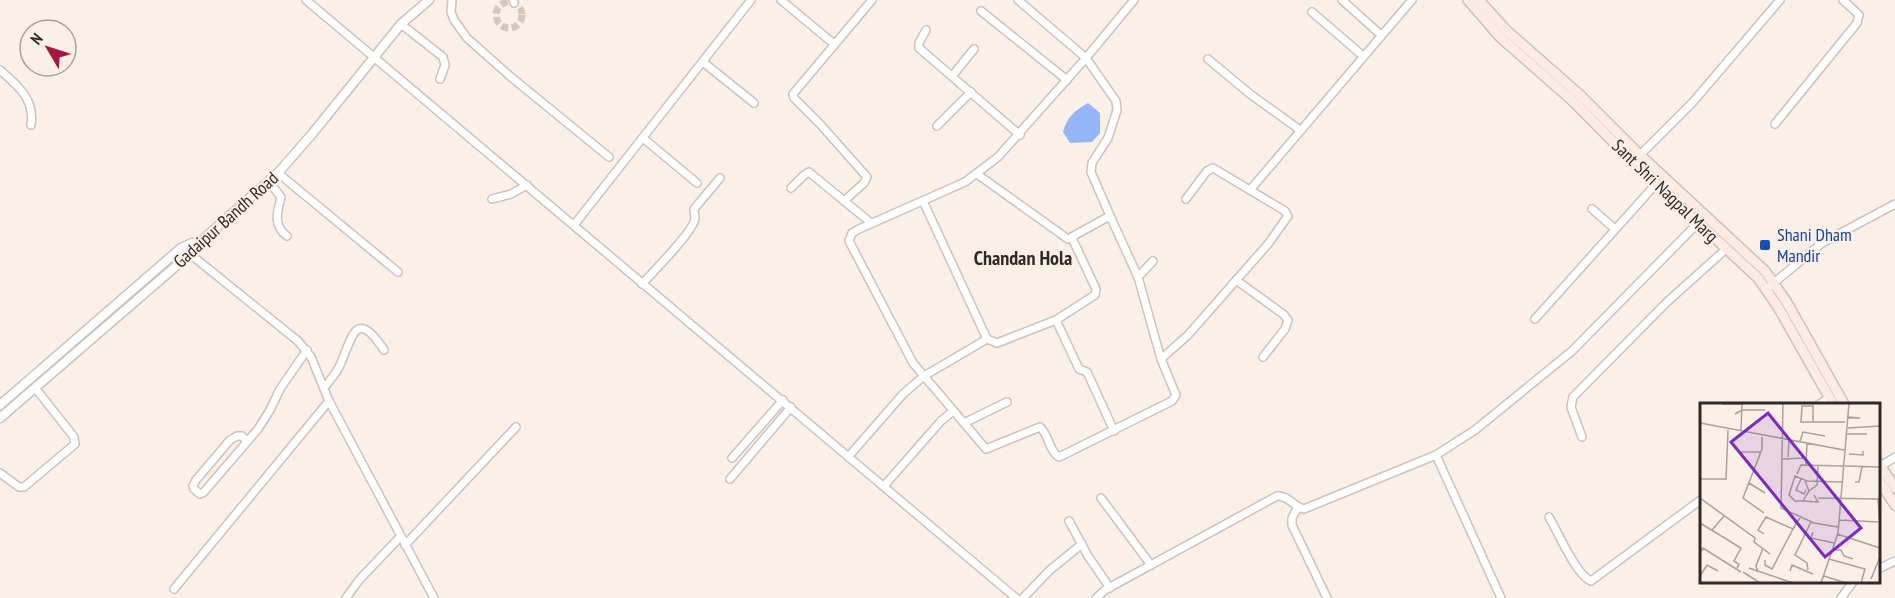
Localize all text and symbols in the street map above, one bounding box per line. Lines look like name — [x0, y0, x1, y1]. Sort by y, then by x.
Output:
north arrow — [18, 18, 78, 78]
text: N — [26, 29, 47, 48]
street label: Sant Shri Nagpal Marg — [1607, 134, 1723, 247]
street label: Gadaipur Bandh Road — [168, 167, 283, 273]
place label: Shani Dham Mandir — [1777, 223, 1852, 267]
marker: Shani Dham Mandir — [1758, 238, 1772, 252]
district label: Chandan Hola — [974, 245, 1072, 271]
inset map — [1700, 403, 1880, 583]

